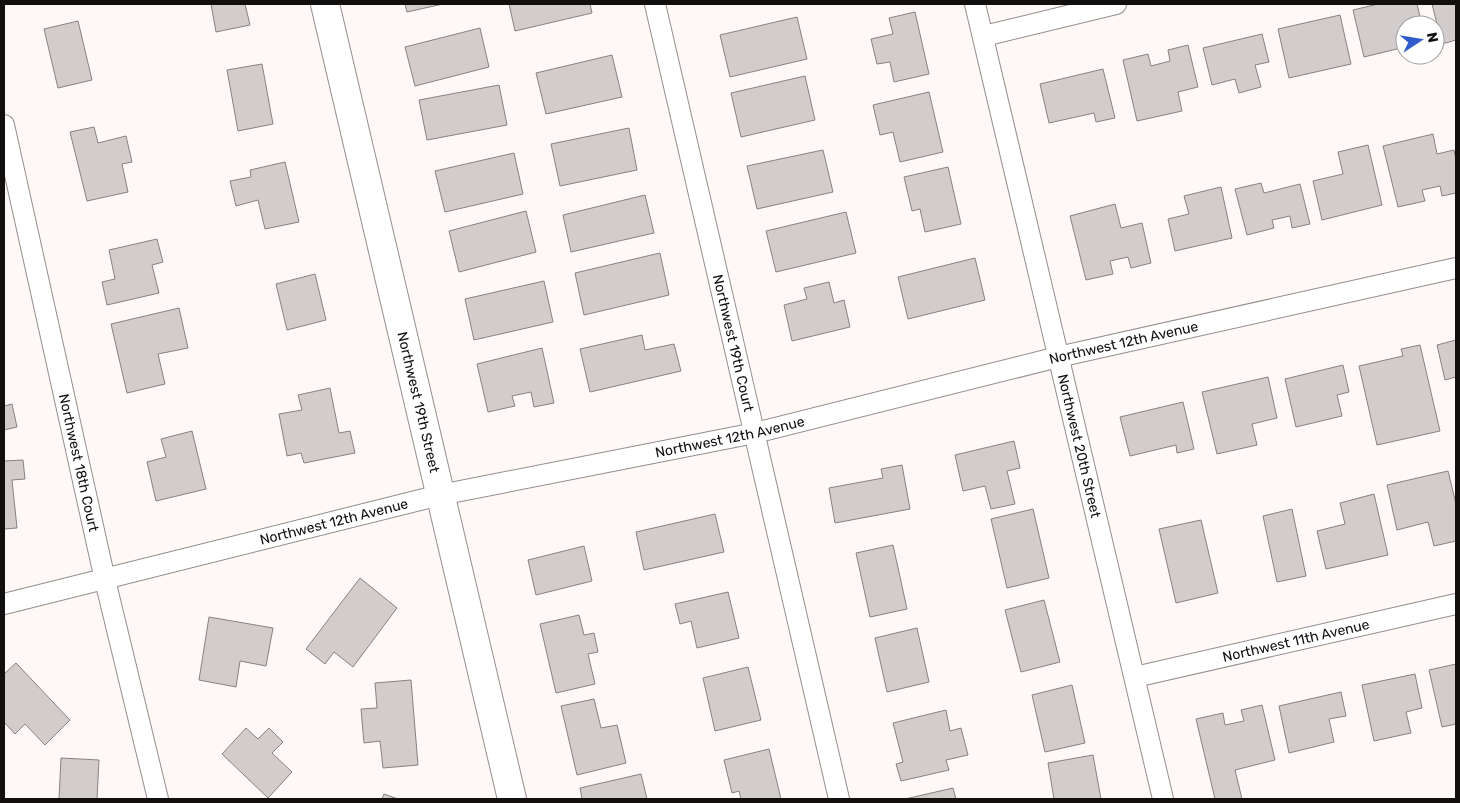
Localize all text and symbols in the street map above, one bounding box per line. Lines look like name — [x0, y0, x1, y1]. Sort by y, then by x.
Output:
north arrow — [1395, 15, 1445, 65]
text: N — [1423, 31, 1442, 44]
street label: Northwest 19th Court — [709, 273, 757, 414]
street label: Northwest 12th Avenue — [1047, 318, 1200, 368]
street label: Northwest 19th Street — [393, 330, 443, 475]
street label: Northwest 20th Street — [1054, 372, 1104, 520]
street label: Northwest 18th Court — [55, 392, 102, 534]
street label: Northwest 12th Avenue — [654, 413, 807, 461]
street label: Northwest 12th Avenue — [258, 495, 410, 549]
street label: Northwest 11th Avenue — [1221, 616, 1371, 666]

